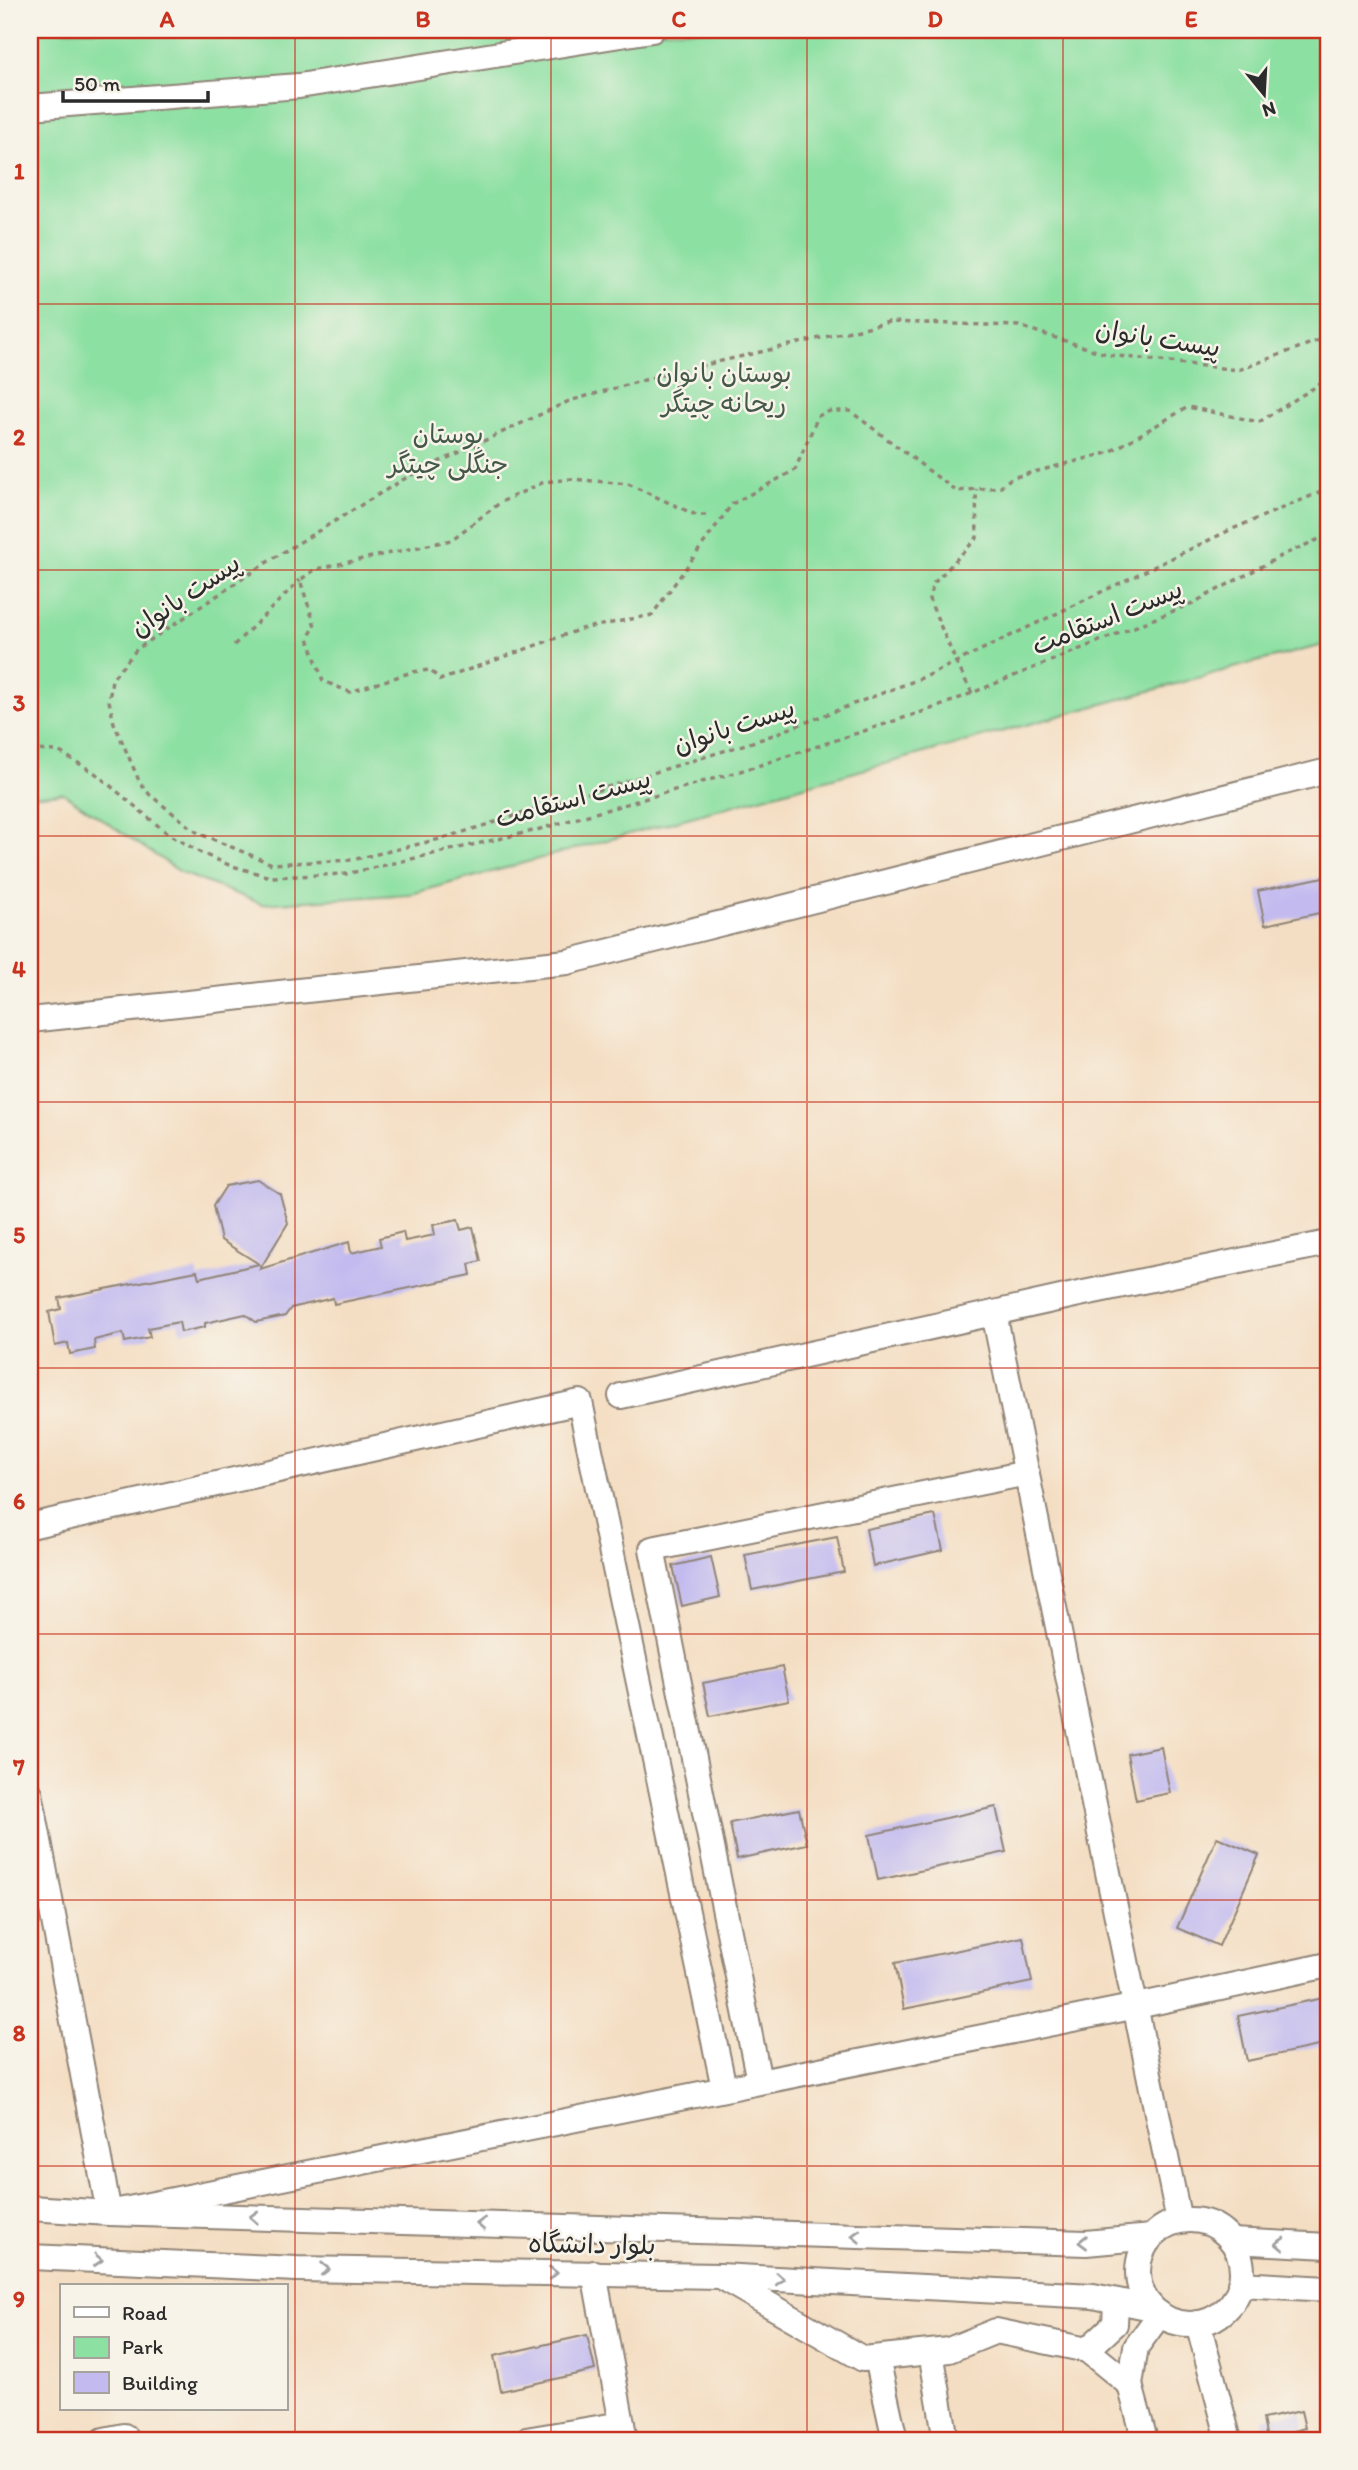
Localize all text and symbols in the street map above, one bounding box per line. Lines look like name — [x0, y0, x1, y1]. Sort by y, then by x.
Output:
text: A — [159, 5, 175, 33]
text: B — [416, 5, 431, 33]
text: C — [672, 5, 687, 33]
text: D — [927, 5, 943, 33]
text: E — [1185, 5, 1198, 33]
scale bar — [63, 60, 208, 104]
north arrow — [1228, 60, 1298, 130]
text: 50 m — [74, 71, 121, 96]
text: N — [1259, 97, 1279, 123]
text: 1 — [14, 157, 25, 185]
street label: پیست بانوان — [1093, 312, 1223, 365]
park label: بوستان بانوان ریحانه چیتگر — [656, 357, 792, 419]
park label: بوستان جنگلی چیتگر — [386, 418, 508, 481]
text: 2 — [13, 423, 26, 451]
street label: پیست بانوان — [124, 547, 247, 644]
street label: پیست استقامت — [1027, 572, 1188, 663]
text: 3 — [13, 689, 26, 717]
street label: پیست بانوان — [669, 691, 799, 762]
street label: پیست استقامت — [492, 762, 655, 835]
text: 4 — [12, 955, 26, 983]
text: 5 — [13, 1221, 25, 1249]
text: 6 — [13, 1487, 25, 1515]
text: 7 — [12, 1753, 25, 1781]
text: 8 — [13, 2019, 26, 2047]
one-way arrow — [248, 2210, 259, 2225]
one-way arrow — [476, 2217, 487, 2232]
street label: بلوار دانشگاه — [528, 2227, 656, 2261]
one-way arrow — [850, 2228, 861, 2243]
one-way arrow — [1077, 2234, 1088, 2250]
one-way arrow — [1274, 2236, 1285, 2251]
one-way arrow — [93, 2252, 104, 2267]
one-way arrow — [320, 2261, 331, 2277]
one-way arrow — [548, 2265, 558, 2281]
one-way arrow — [775, 2271, 786, 2286]
legend — [60, 2284, 287, 2410]
text: 9 — [13, 2285, 25, 2313]
text: Road — [122, 2300, 168, 2325]
text: Park — [122, 2334, 164, 2359]
text: Building — [122, 2370, 198, 2395]

